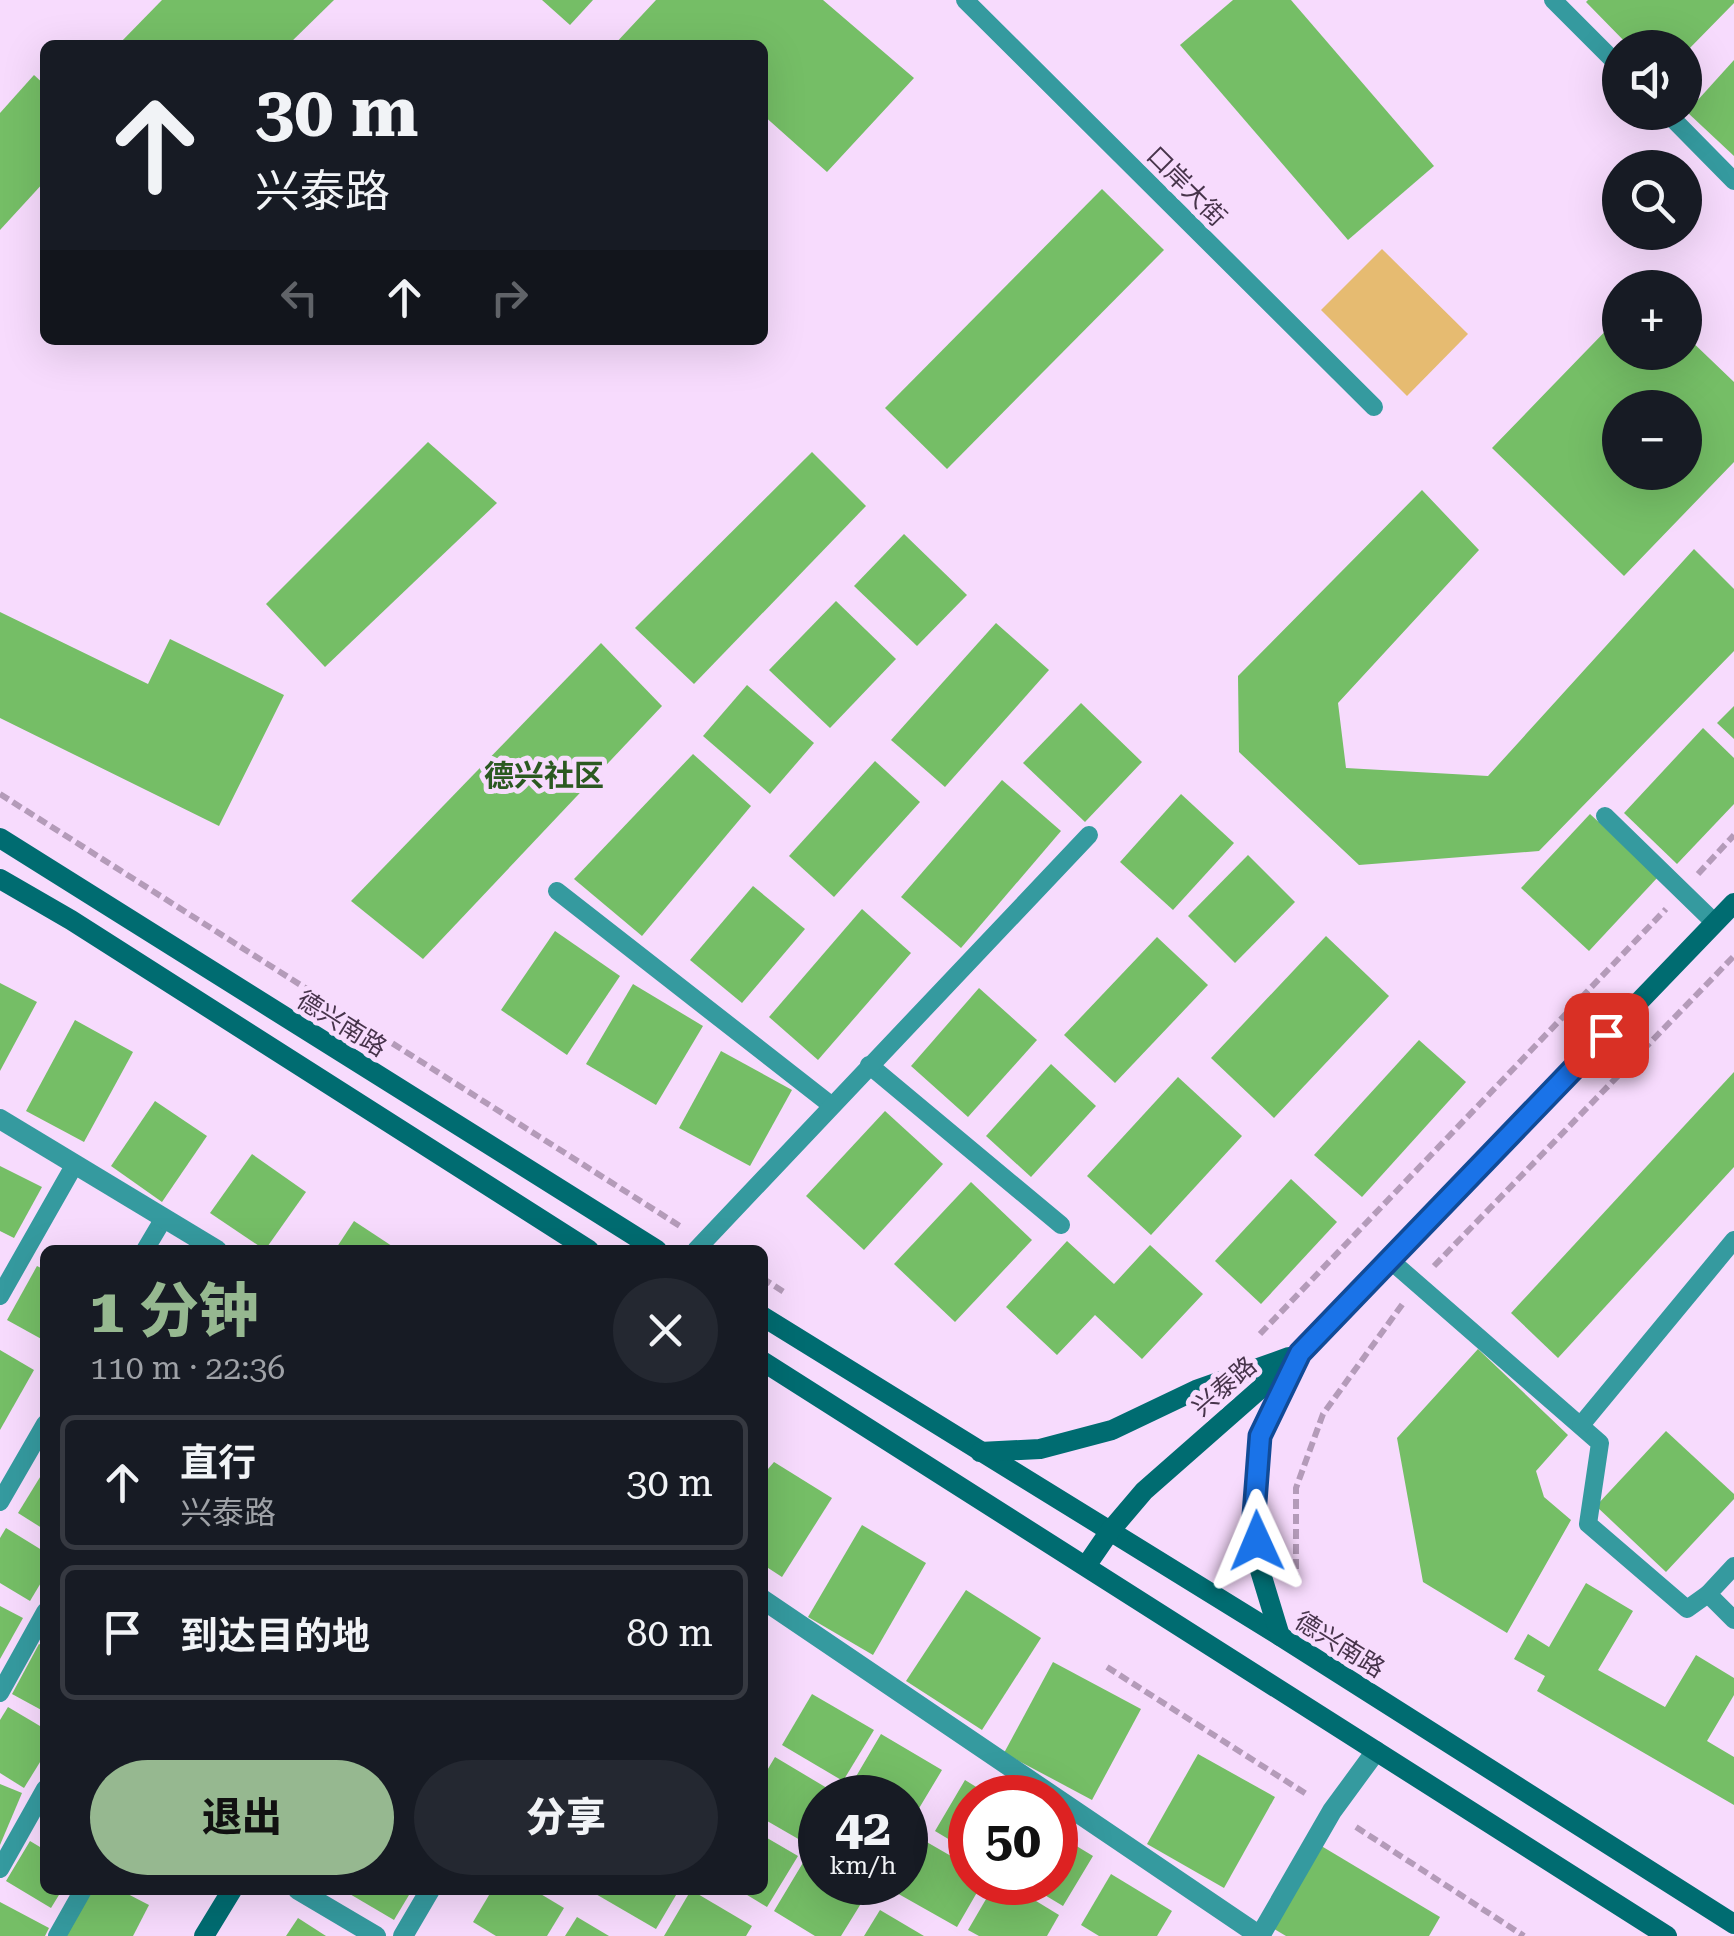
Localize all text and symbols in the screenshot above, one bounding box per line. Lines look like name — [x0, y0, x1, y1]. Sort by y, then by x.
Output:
map controls — [1602, 30, 1702, 490]
button: sound — [1602, 30, 1702, 130]
text: 30 m — [255, 71, 419, 153]
icon: ahead — [90, 80, 220, 210]
street label: 口岸大街 — [1141, 141, 1232, 232]
button: search — [1602, 150, 1702, 250]
text: 兴泰路 — [255, 165, 390, 218]
icon: left — [272, 270, 327, 325]
icon: ahead — [377, 270, 432, 325]
icon: right — [482, 270, 537, 325]
button: + — [1602, 270, 1702, 370]
button: − — [1602, 390, 1702, 490]
district label: 德兴社区 — [484, 758, 604, 793]
street label: 德兴南路 — [292, 985, 392, 1062]
pin — [1564, 993, 1649, 1078]
icon: arrive — [1579, 1008, 1634, 1063]
text: 1 分钟 — [90, 1276, 259, 1347]
button: close — [613, 1278, 718, 1383]
text: 110 m · 22:36 — [90, 1349, 285, 1387]
street label: 兴泰路 — [1187, 1351, 1262, 1422]
text: 直行 — [180, 1441, 256, 1485]
icon: ahead — [95, 1455, 150, 1510]
text: 30 m — [626, 1461, 713, 1505]
position arrow — [1205, 1489, 1309, 1593]
text: 兴泰路 — [180, 1494, 276, 1532]
icon: arrive — [95, 1605, 150, 1660]
street label: 德兴南路 — [1290, 1606, 1390, 1683]
text: 80 m — [626, 1611, 713, 1655]
text: 到达目的地 — [180, 1614, 370, 1658]
button: 退出 — [90, 1760, 394, 1875]
button: 分享 — [414, 1760, 718, 1875]
speed limit sign: 50 — [948, 1775, 1078, 1905]
text: 42 — [835, 1799, 891, 1857]
text: km/h — [830, 1851, 896, 1880]

